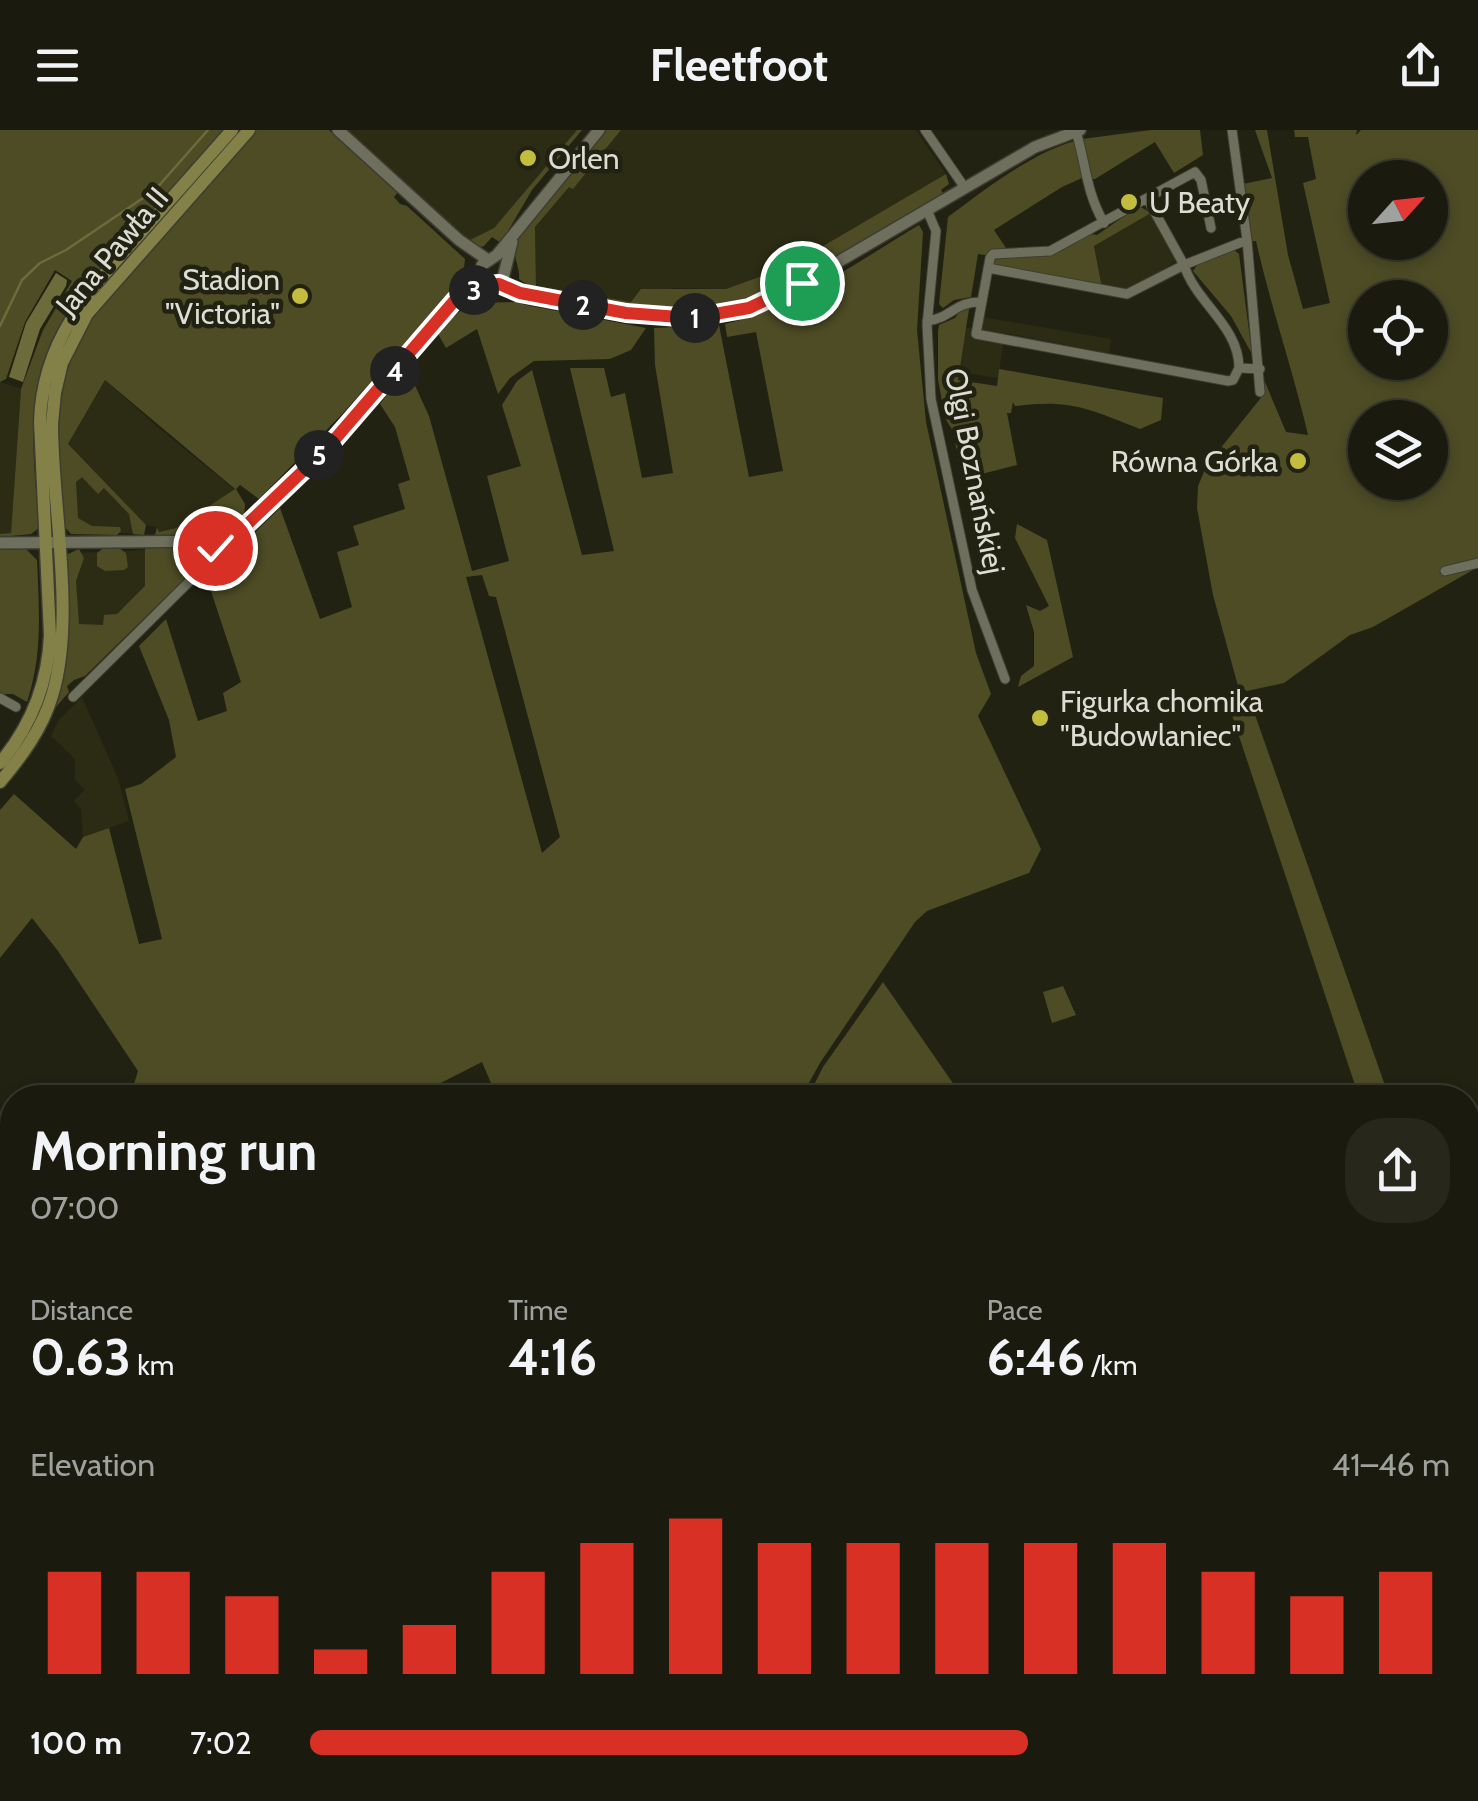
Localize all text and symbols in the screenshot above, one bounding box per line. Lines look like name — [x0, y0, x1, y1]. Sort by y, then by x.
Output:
icon: menu — [30, 38, 85, 93]
text: Fleetfoot — [650, 38, 828, 92]
icon: share — [1393, 38, 1448, 93]
place label: Orlen — [548, 140, 619, 177]
marker: Orlen — [517, 147, 539, 169]
north arrow — [1348, 160, 1448, 260]
map controls — [1348, 160, 1448, 500]
street label: Jana Pawła II — [47, 179, 176, 323]
place label: U Beaty — [1149, 184, 1250, 221]
marker: U Beaty — [1118, 191, 1140, 213]
pin — [760, 241, 845, 326]
icon: arrive — [775, 256, 830, 311]
place label: Stadion "Victoria" — [165, 261, 280, 332]
pin: 3 — [449, 265, 499, 315]
text: 3 — [466, 273, 482, 307]
pin: 2 — [558, 280, 608, 330]
button: locate — [1348, 280, 1448, 380]
marker: Stadion "Victoria" — [289, 285, 311, 307]
text: 2 — [576, 288, 590, 322]
pin: 1 — [670, 293, 720, 343]
text: 1 — [690, 301, 700, 335]
pin: 4 — [370, 346, 420, 396]
text: 4 — [386, 354, 404, 388]
street label: Olgi Boznańskiej — [937, 365, 1013, 577]
button: layers — [1348, 400, 1448, 500]
pin: 5 — [294, 430, 344, 480]
text: 5 — [311, 438, 327, 472]
place label: Równa Górka — [1111, 443, 1279, 480]
marker: Równa Górka — [1287, 450, 1309, 472]
pin — [173, 506, 258, 591]
icon: check — [188, 521, 243, 576]
place label: Figurka chomika "Budowlaniec" — [1060, 683, 1264, 754]
marker: Figurka chomika "Budowlaniec" — [1029, 707, 1051, 729]
text: Morning run — [30, 1117, 317, 1184]
button: share — [1345, 1118, 1450, 1223]
text: 07:00 — [30, 1188, 119, 1227]
text: Distance — [30, 1293, 133, 1327]
text: Time — [508, 1293, 568, 1327]
text: Pace — [987, 1293, 1043, 1327]
text: 0.63 — [30, 1327, 131, 1388]
text: 4:16 — [508, 1327, 597, 1388]
text: 6:46 — [987, 1327, 1085, 1388]
text: km — [131, 1348, 174, 1382]
text: /km — [1085, 1348, 1137, 1382]
text: Elevation — [30, 1445, 155, 1484]
text: 41–46 m — [1332, 1445, 1450, 1484]
text: 100 m — [30, 1723, 122, 1762]
text: 7:02 — [190, 1723, 252, 1762]

